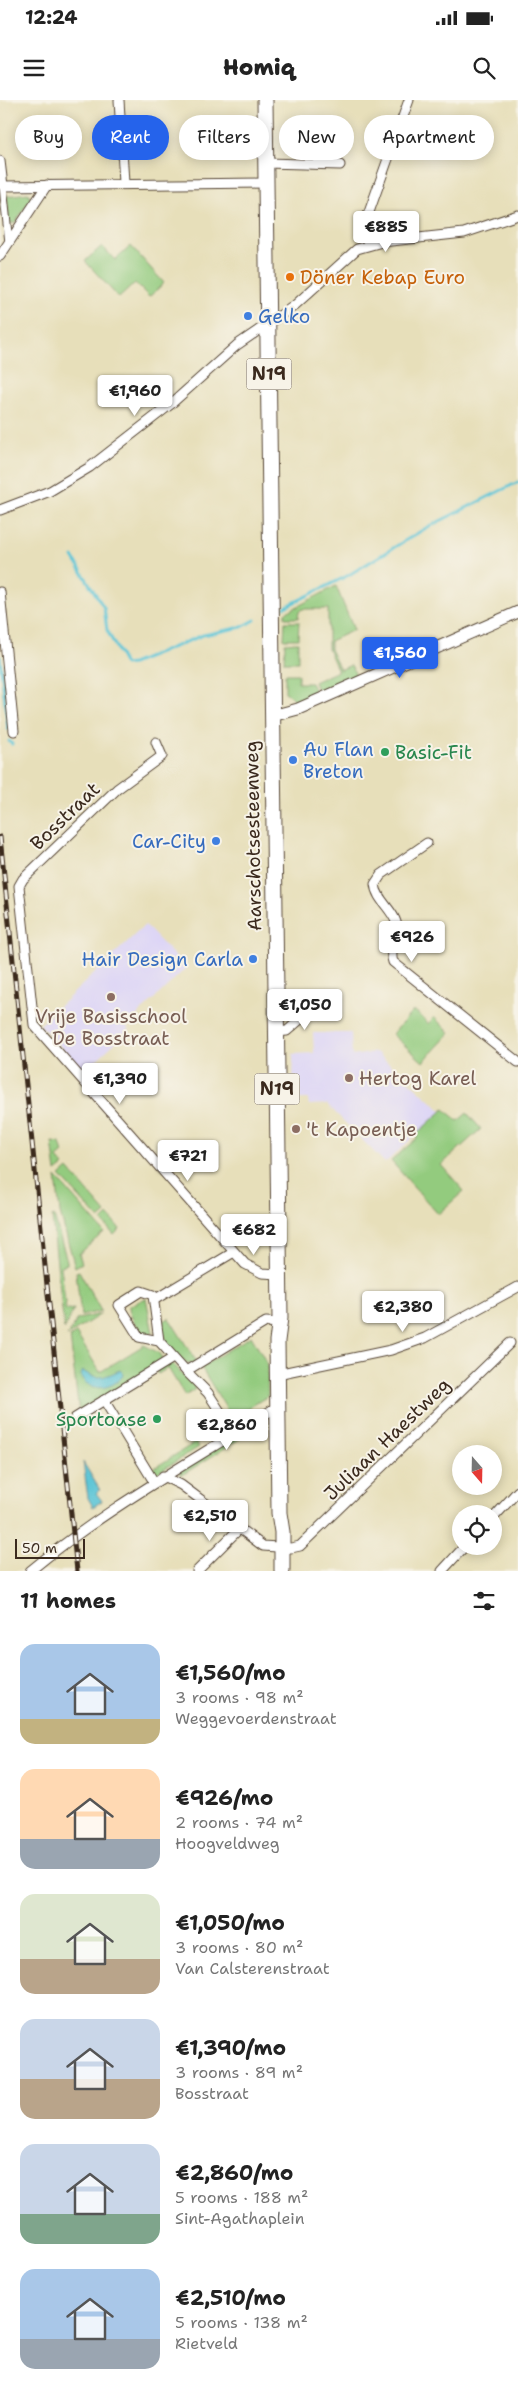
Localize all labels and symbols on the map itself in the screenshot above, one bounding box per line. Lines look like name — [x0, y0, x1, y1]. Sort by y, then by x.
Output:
pin: €885 — [356, 210, 416, 253]
place label: Döner Kebap Euro — [300, 265, 465, 290]
marker: Döner Kebap Euro — [284, 271, 296, 283]
place label: Gelko — [258, 304, 310, 329]
marker: Gelko — [242, 310, 254, 322]
road number: N19 — [246, 358, 292, 390]
pin: €1,960 — [94, 374, 176, 417]
pin: €1,560 — [359, 636, 441, 679]
place label: Au Flan Breton — [303, 737, 374, 784]
place label: Basic-Fit — [395, 740, 472, 765]
street label: Aarschotsesteenweg — [239, 741, 267, 931]
marker: Basic-Fit — [379, 746, 391, 758]
marker: Au Flan Breton — [287, 754, 299, 766]
street label: Bosstraat — [25, 776, 105, 856]
place label: Car-City — [132, 829, 206, 854]
marker: Car-City — [210, 835, 222, 847]
pin: €926 — [382, 920, 442, 963]
place label: Hair Design Carla — [82, 947, 243, 972]
marker: Hair Design Carla — [247, 953, 259, 965]
pin: €1,050 — [264, 988, 346, 1031]
marker: Vrije Basisschool De Bosstraat — [105, 991, 117, 1003]
place label: Vrije Basisschool De Bosstraat — [35, 1004, 187, 1051]
pin: €1,390 — [79, 1062, 161, 1105]
place label: Hertog Karel — [359, 1066, 477, 1091]
marker: Hertog Karel — [343, 1072, 355, 1084]
road number: N19 — [254, 1074, 300, 1104]
place label: 't Kapoentje — [306, 1117, 417, 1142]
marker: 't Kapoentje — [290, 1123, 302, 1135]
pin: €721 — [158, 1140, 218, 1182]
pin: €682 — [224, 1214, 284, 1256]
pin: €2,380 — [362, 1290, 444, 1333]
street label: Juliaan Haestweg — [318, 1372, 456, 1506]
place label: Sportoase — [56, 1407, 147, 1432]
pin: €2,860 — [186, 1408, 268, 1451]
marker: Sportoase — [151, 1413, 163, 1425]
north arrow — [452, 1445, 502, 1495]
pin: €2,510 — [169, 1500, 251, 1542]
scale bar — [15, 1536, 85, 1559]

